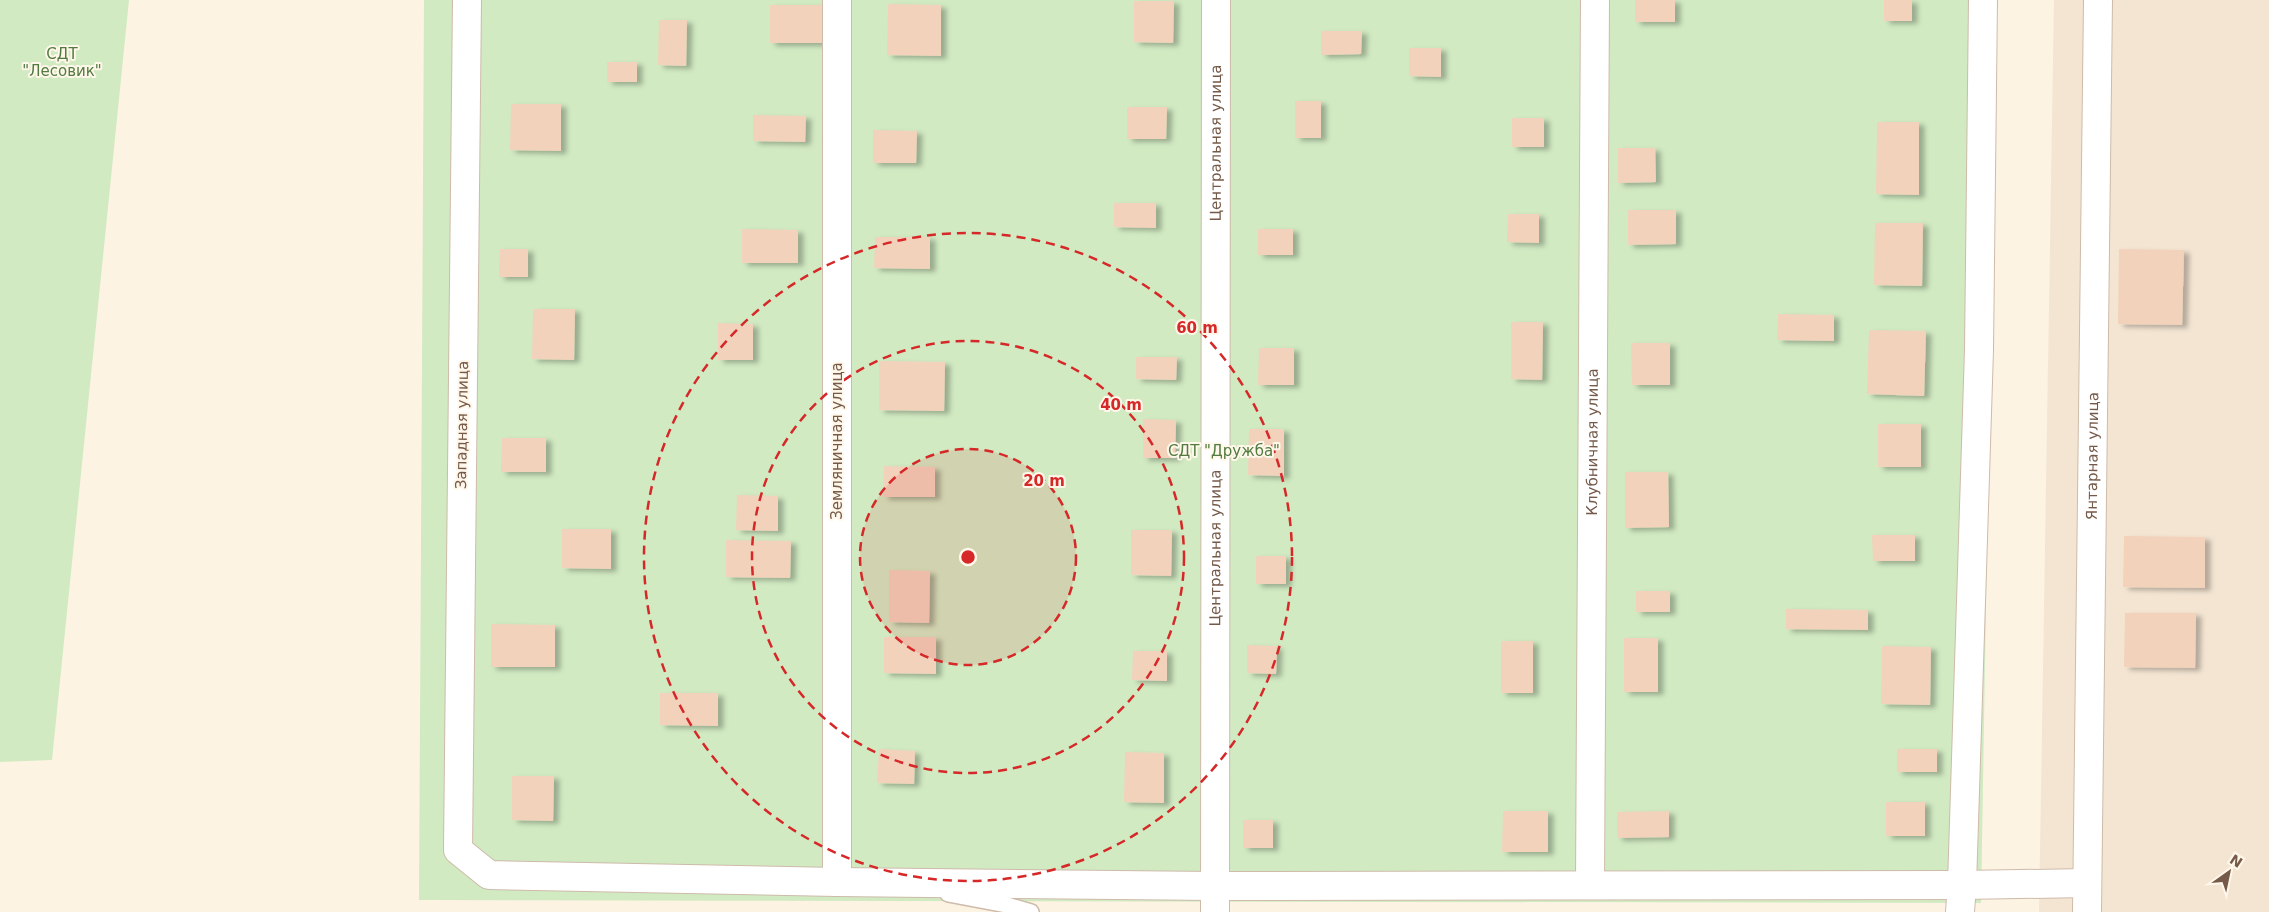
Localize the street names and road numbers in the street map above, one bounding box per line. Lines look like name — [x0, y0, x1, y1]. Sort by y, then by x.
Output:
street label: Центральная улица — [1207, 64, 1225, 222]
street label: Западная улица — [452, 361, 472, 489]
street label: Земляничная улица — [828, 362, 846, 520]
street label: Клубничная улица — [1583, 368, 1602, 516]
street label: Янтарная улица — [2083, 392, 2102, 520]
street label: Центральная улица — [1206, 469, 1224, 627]

